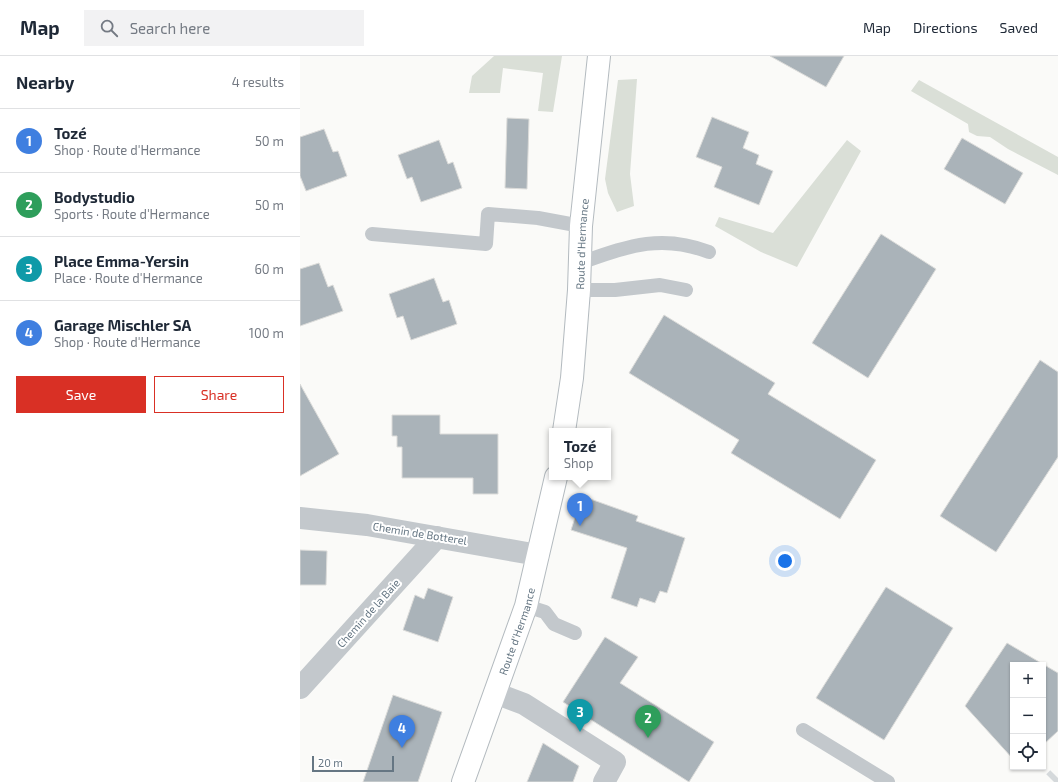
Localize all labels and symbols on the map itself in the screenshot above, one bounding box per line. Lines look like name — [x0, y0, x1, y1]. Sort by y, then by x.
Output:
street label: Route d'Hermance — [573, 198, 590, 290]
pin: 1 — [567, 493, 593, 526]
street label: Chemin de Botterel — [372, 519, 469, 547]
your location — [775, 551, 795, 571]
street label: Chemin de la Baie — [334, 576, 402, 650]
street label: Route d'Hermance — [495, 586, 537, 677]
pin: 3 — [567, 699, 593, 732]
pin: 2 — [635, 705, 661, 738]
pin: 4 — [389, 715, 415, 748]
scale bar — [312, 754, 394, 773]

